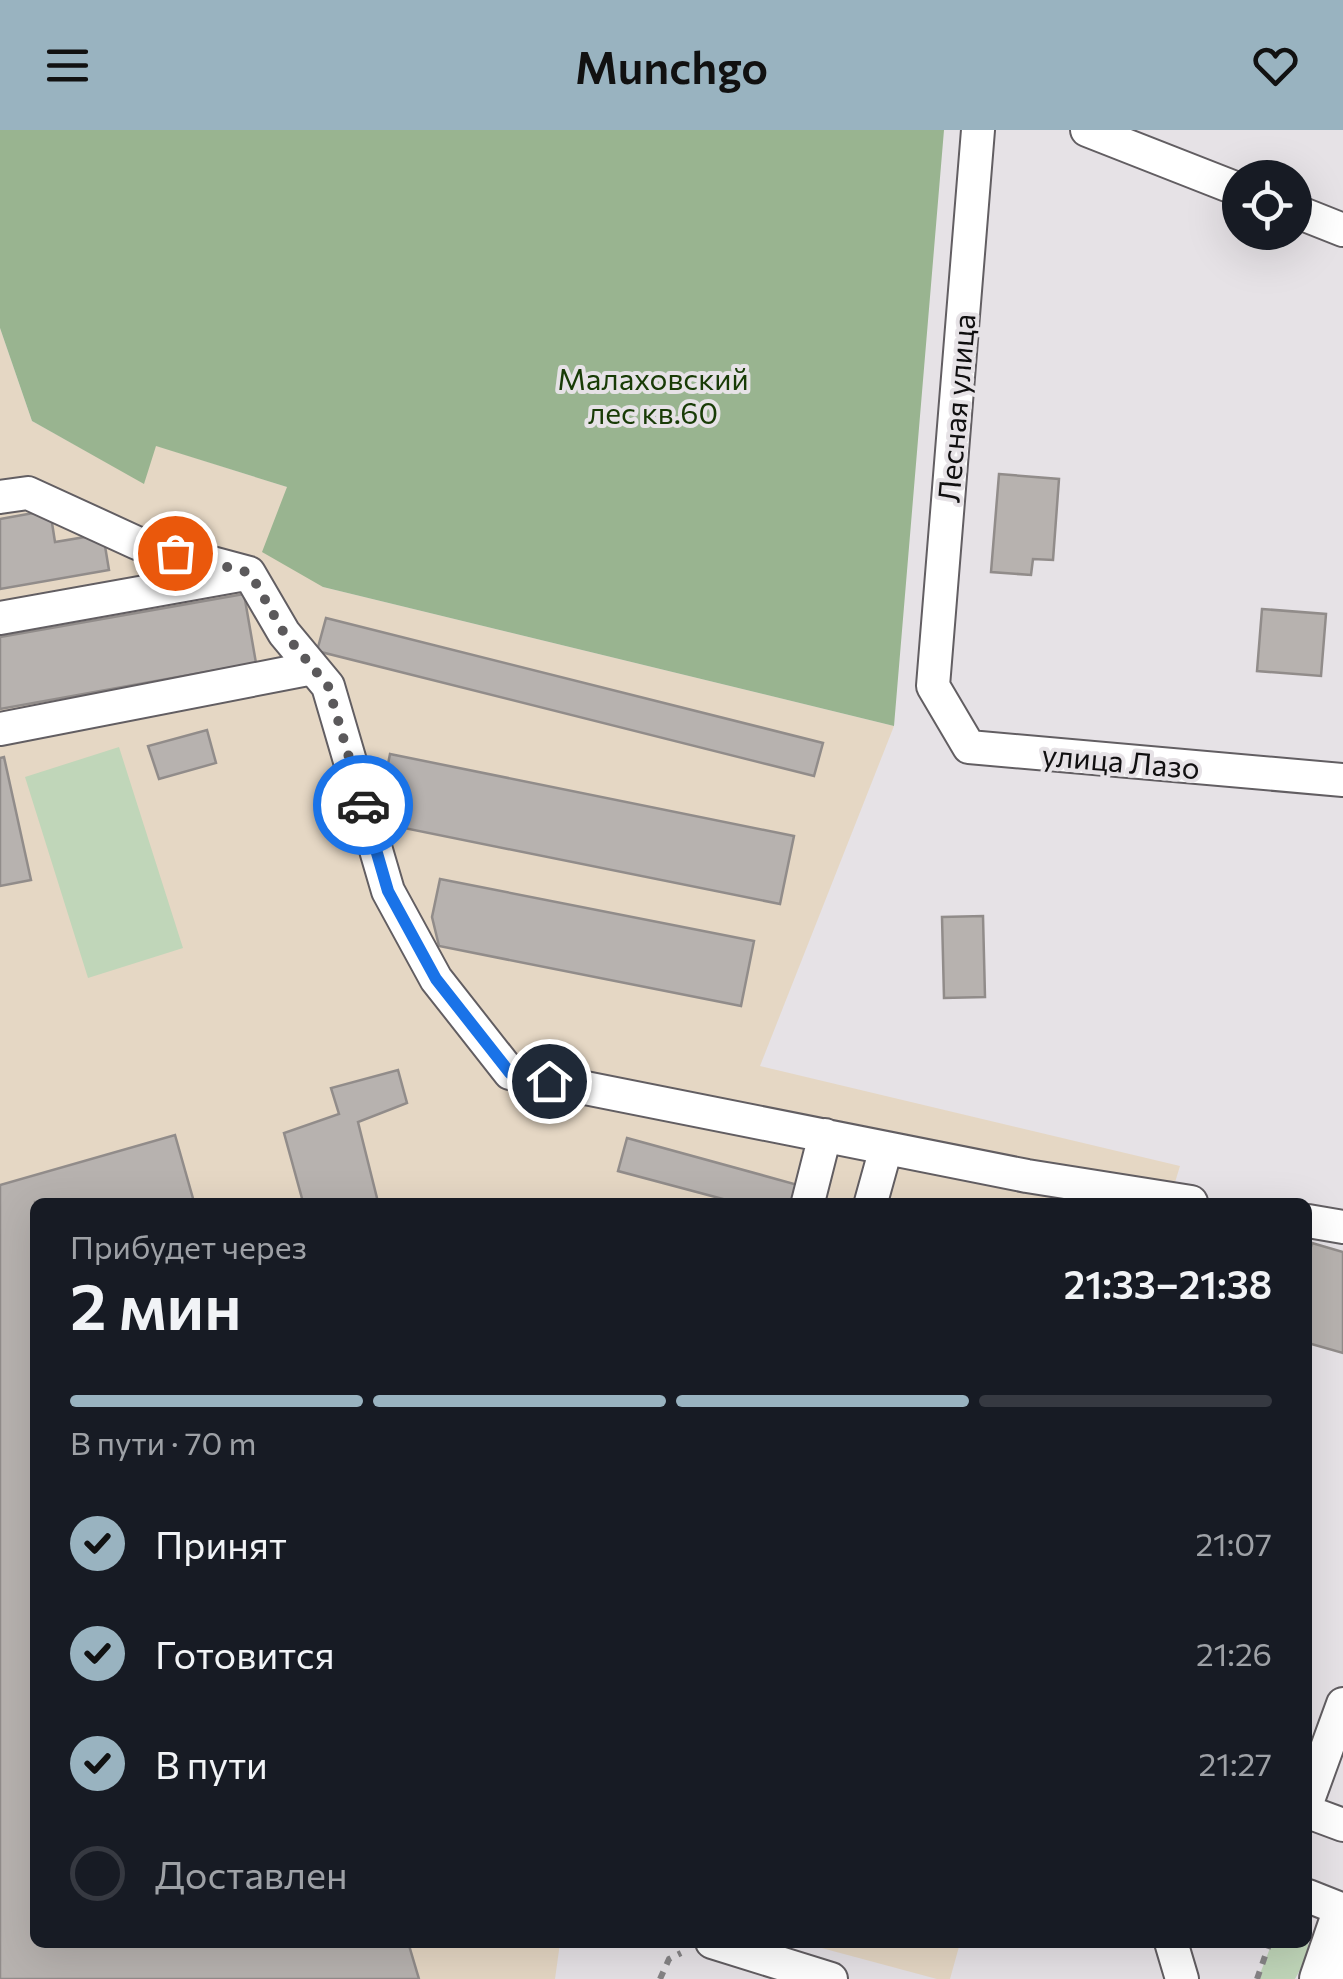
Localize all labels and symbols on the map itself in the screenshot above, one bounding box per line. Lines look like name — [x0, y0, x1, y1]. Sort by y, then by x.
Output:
street label: Лесная улица — [928, 312, 982, 504]
park label: Малаховский лес кв.60 — [557, 359, 749, 430]
pin — [133, 511, 218, 596]
street label: улица Лазо — [1041, 735, 1201, 785]
courier — [313, 755, 413, 855]
pin — [507, 1039, 592, 1124]

